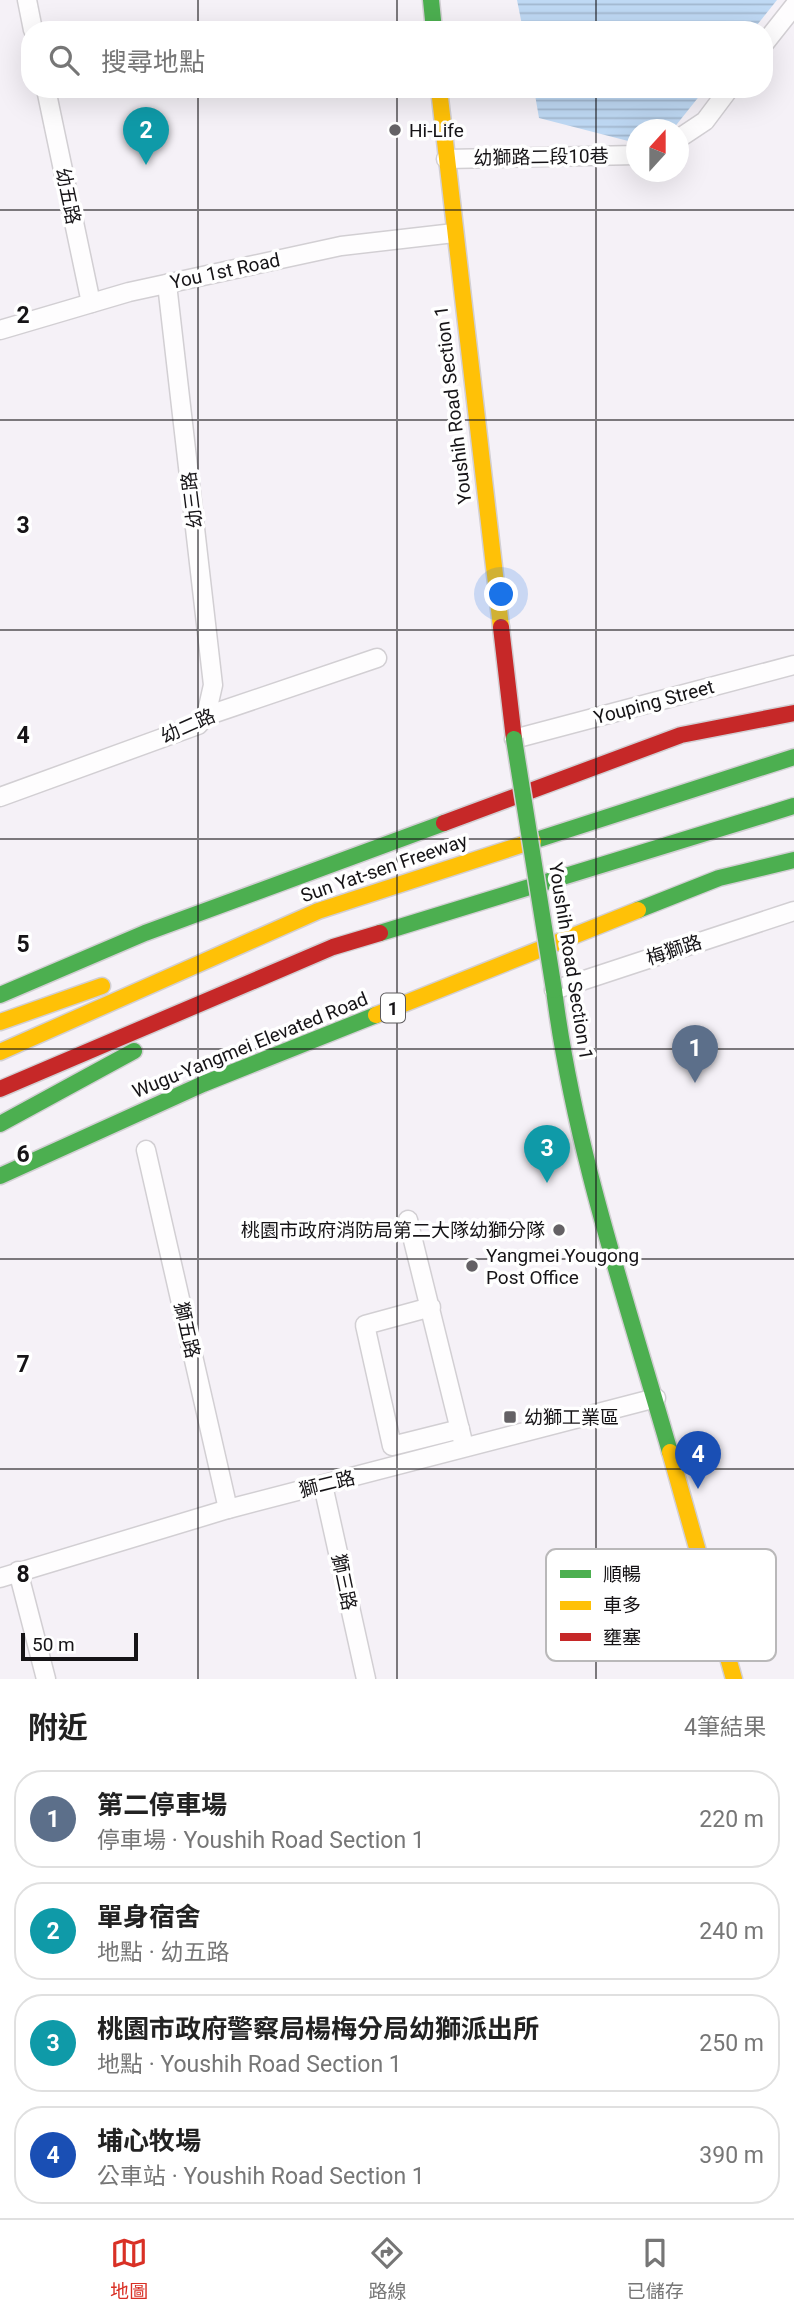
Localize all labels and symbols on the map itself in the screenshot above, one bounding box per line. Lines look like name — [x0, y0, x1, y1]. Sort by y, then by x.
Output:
pin: 2 — [123, 107, 169, 165]
place label: Hi-Life — [409, 119, 464, 142]
north arrow — [626, 119, 689, 182]
marker: Hi-Life — [387, 122, 403, 138]
street label: 幼獅路二段10巷 — [473, 144, 609, 170]
street label: 幼五路 — [51, 166, 85, 226]
street label: You 1st Road — [168, 248, 282, 294]
text: 2 — [16, 302, 30, 329]
street label: Youshih Road Section 1 — [429, 305, 477, 505]
street label: 幼三路 — [177, 470, 207, 530]
text: 3 — [16, 512, 30, 539]
your location — [484, 577, 518, 611]
street label: Youping Street — [591, 675, 717, 729]
street label: 幼二路 — [157, 704, 219, 748]
text: 4 — [16, 722, 30, 749]
street label: Sun Yat-sen Freeway — [298, 829, 470, 907]
street label: Youshih Road Section 1 — [544, 861, 598, 1061]
street label: 梅獅路 — [643, 930, 705, 970]
text: 5 — [16, 931, 30, 958]
street label: Wugu-Yangmei Elevated Road — [129, 987, 371, 1103]
road number: 1 — [381, 993, 405, 1023]
pin: 1 — [672, 1025, 718, 1083]
pin: 3 — [524, 1125, 570, 1183]
text: 6 — [16, 1141, 30, 1168]
place label: 桃園市政府消防局第二大隊幼獅分隊 — [241, 1219, 545, 1242]
marker: 桃園市政府消防局第二大隊幼獅分隊 — [551, 1222, 567, 1238]
place label: Yangmei Yougong Post Office — [486, 1244, 639, 1289]
marker: Yangmei Yougong Post Office — [464, 1258, 480, 1274]
street label: 獅五路 — [169, 1300, 205, 1360]
text: 7 — [16, 1351, 30, 1378]
place label: 幼獅工業區 — [524, 1406, 619, 1429]
marker: 幼獅工業區 — [502, 1409, 518, 1425]
pin: 4 — [675, 1431, 721, 1489]
street label: 獅二路 — [297, 1466, 357, 1502]
legend — [546, 1549, 776, 1661]
street label: 獅三路 — [327, 1552, 361, 1612]
text: 8 — [16, 1561, 30, 1588]
text: 順暢 — [603, 1563, 641, 1586]
text: 車多 — [603, 1594, 641, 1617]
text: 壅塞 — [603, 1626, 641, 1649]
scale bar — [21, 1630, 138, 1662]

